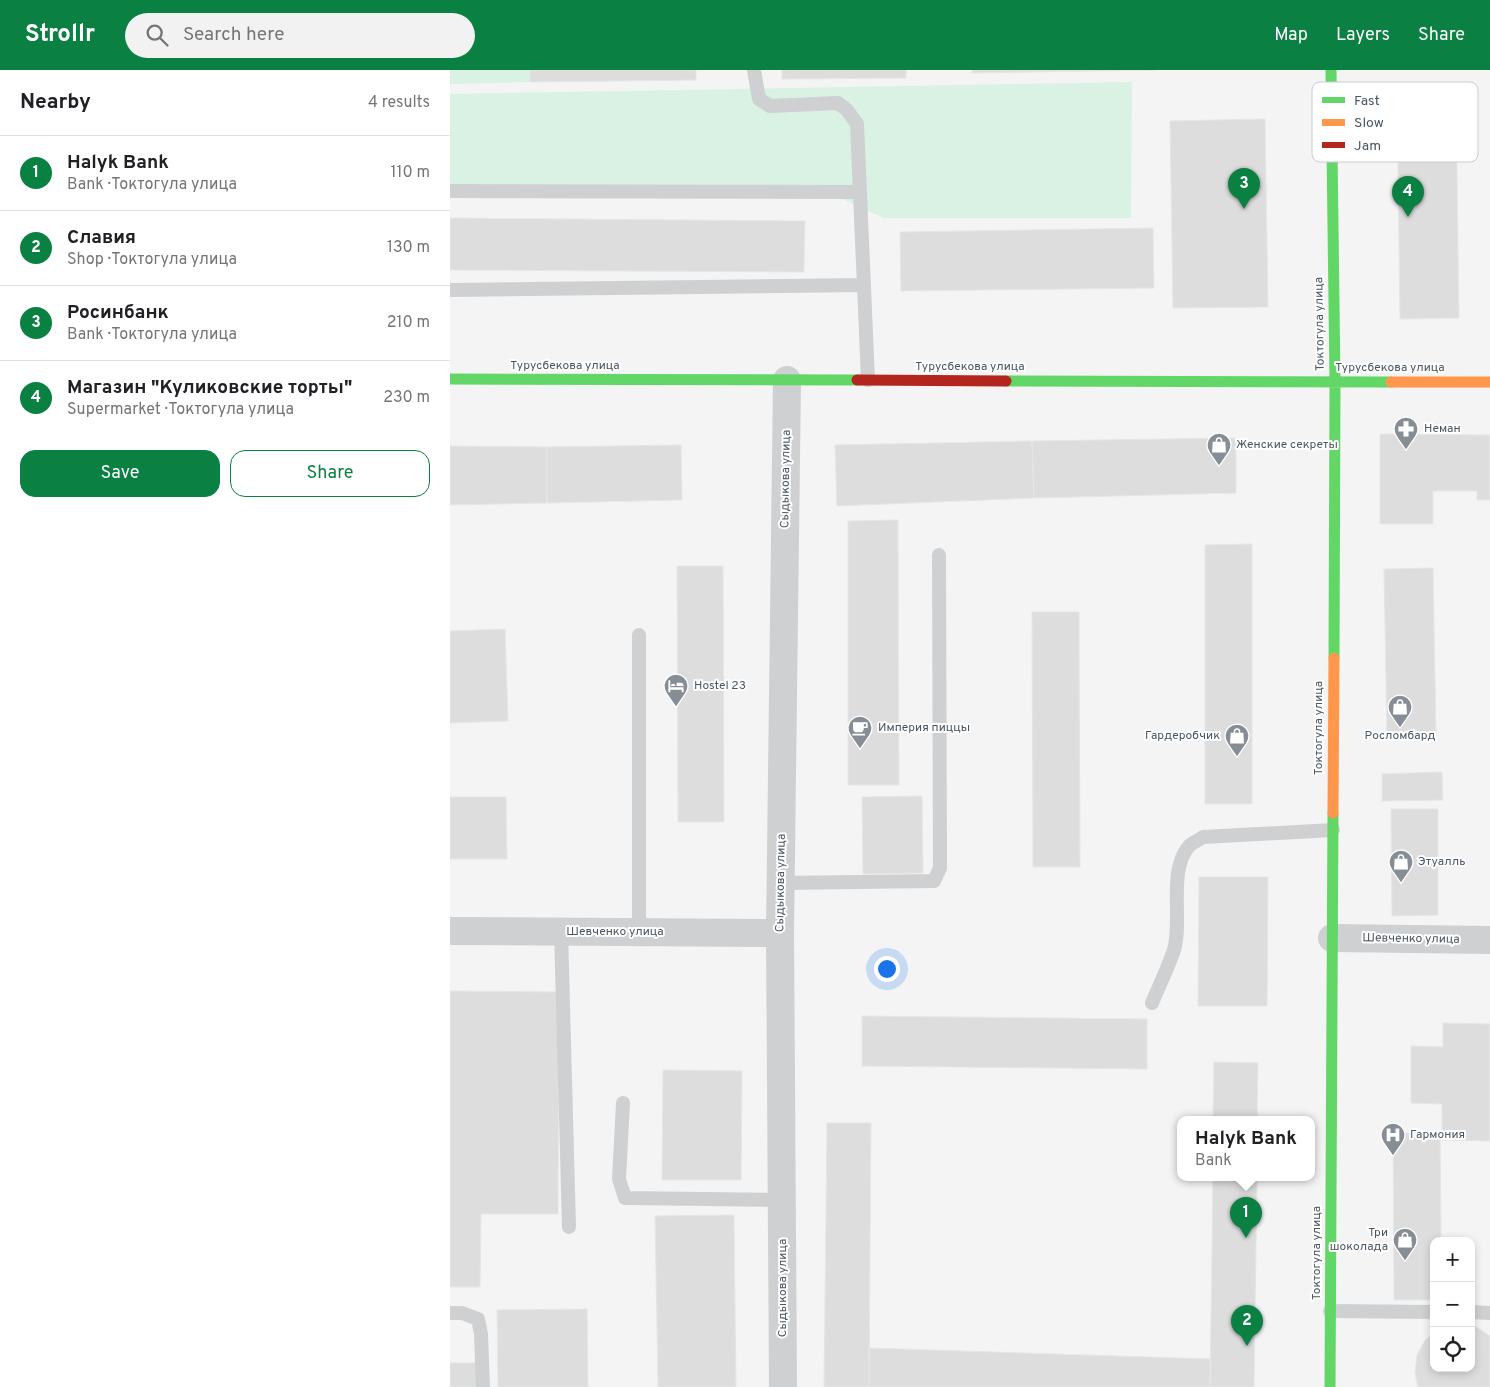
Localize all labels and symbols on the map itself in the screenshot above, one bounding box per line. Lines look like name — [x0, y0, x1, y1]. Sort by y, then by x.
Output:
legend — [1312, 82, 1478, 162]
text: Fast — [1354, 93, 1380, 110]
text: Slow — [1354, 115, 1384, 132]
text: Jam — [1354, 138, 1381, 155]
pin: 3 — [1228, 168, 1260, 209]
pin: 4 — [1392, 176, 1424, 217]
street label: Токтогула улица — [1311, 277, 1329, 371]
street label: Турусбекова улица — [510, 358, 620, 374]
street label: Турусбекова улица — [915, 359, 1025, 375]
street label: Турусбекова улица — [1335, 360, 1445, 376]
pharmacy icon: Неман — [1393, 416, 1419, 450]
place label: Неман — [1424, 421, 1461, 437]
street label: Сыдыкова улица — [777, 430, 795, 528]
shop icon: Женские секреты — [1206, 432, 1232, 466]
place label: Женские секреты — [1236, 437, 1338, 453]
hotel icon: Hostel 23 — [663, 673, 689, 707]
place label: Hostel 23 — [694, 678, 746, 694]
street label: Токтогула улица — [1311, 681, 1327, 775]
shop icon: Росломбард — [1387, 694, 1413, 728]
cafe icon: Империя пиццы — [847, 715, 873, 749]
place label: Империя пиццы — [878, 720, 970, 736]
shop icon: Гардеробчик — [1224, 723, 1250, 757]
place label: Гардеробчик — [1145, 728, 1220, 744]
place label: Росломбард — [1364, 728, 1436, 744]
street label: Сыдыкова улица — [772, 834, 790, 932]
shop icon: Этуалль — [1388, 849, 1414, 883]
place label: Этуалль — [1418, 854, 1465, 870]
street label: Шевченко улица — [566, 924, 664, 940]
street label: Шевченко улица — [1362, 930, 1460, 948]
your location — [874, 956, 900, 982]
hospital icon: Гармония — [1380, 1122, 1406, 1156]
place label: Гармония — [1410, 1127, 1465, 1143]
pin: 1 — [1230, 1197, 1262, 1238]
street label: Токтогула улица — [1309, 1206, 1325, 1300]
place label: Три шоколада — [1330, 1225, 1388, 1255]
shop icon: Три шоколада — [1392, 1227, 1418, 1261]
street label: Сыдыкова улица — [775, 1239, 791, 1337]
pin: 2 — [1231, 1305, 1263, 1346]

